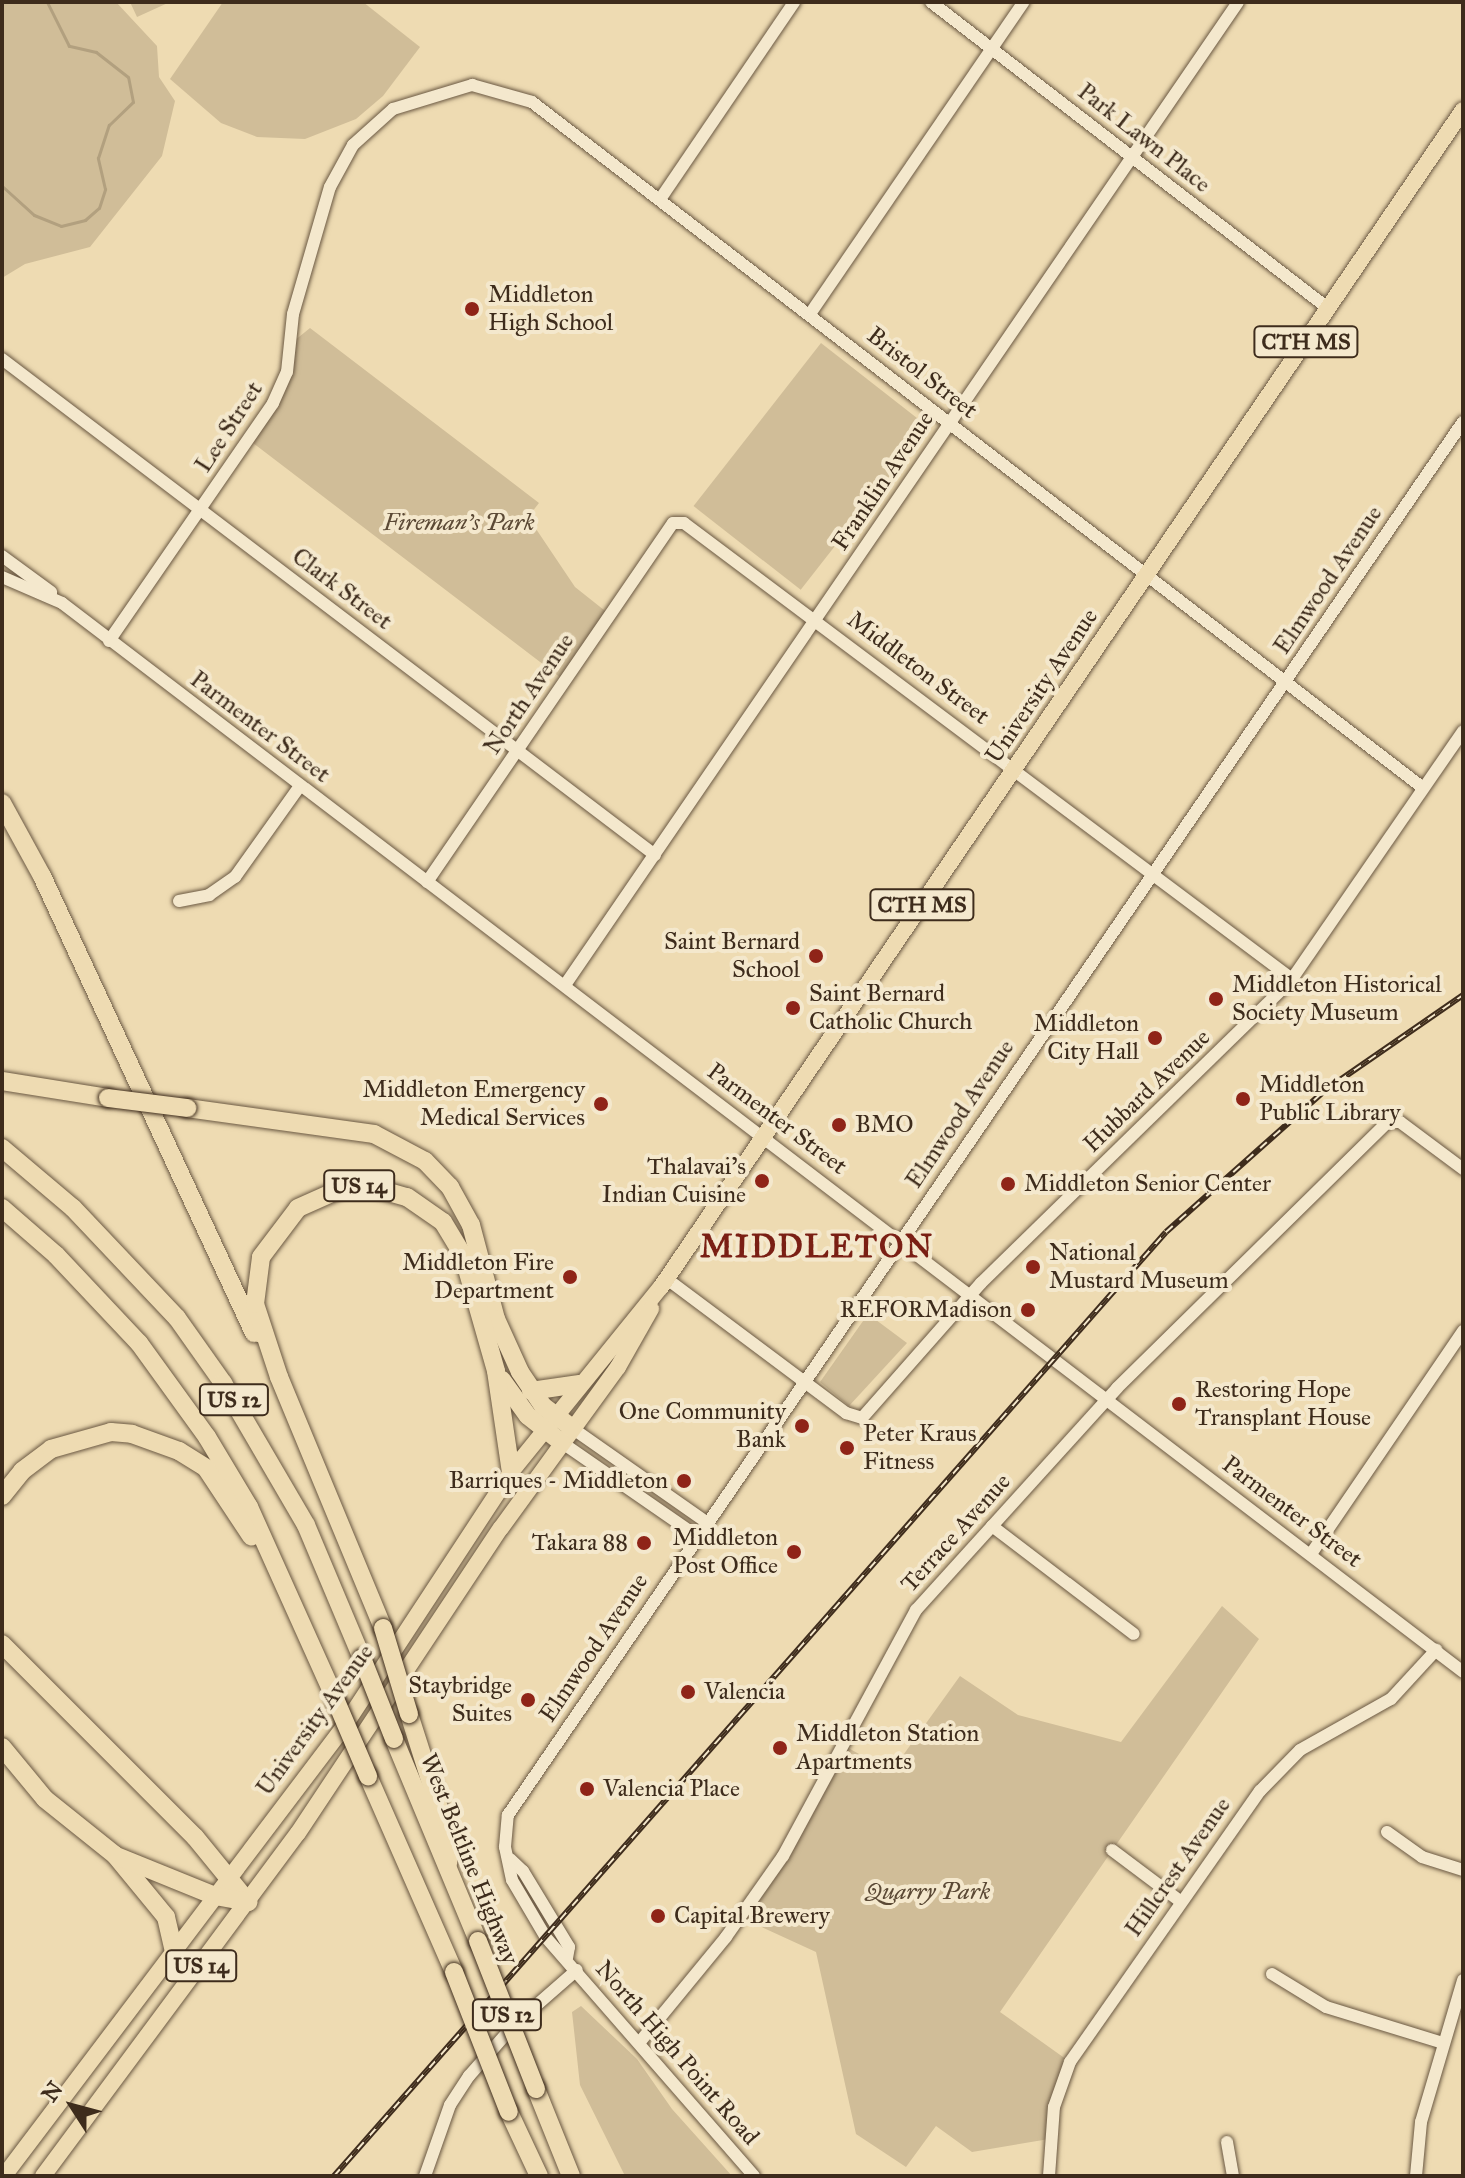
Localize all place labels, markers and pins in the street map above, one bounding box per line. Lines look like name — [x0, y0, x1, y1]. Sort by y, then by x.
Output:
place label: Middleton High School — [488, 281, 613, 337]
marker: Middleton High School — [463, 300, 481, 318]
place label: Saint Bernard School — [664, 928, 800, 984]
marker: Saint Bernard School — [807, 947, 825, 965]
place label: Middleton Historical Society Museum — [1232, 971, 1442, 1027]
place label: Saint Bernard Catholic Church — [809, 980, 972, 1036]
marker: Middleton Historical Society Museum — [1207, 990, 1225, 1008]
marker: Saint Bernard Catholic Church — [784, 999, 802, 1017]
place label: Middleton City Hall — [1033, 1010, 1139, 1066]
marker: Middleton City Hall — [1146, 1029, 1164, 1047]
place label: Middleton Public Library — [1259, 1071, 1401, 1127]
place label: Middleton Emergency Medical Services — [363, 1076, 585, 1132]
marker: Middleton Public Library — [1234, 1090, 1252, 1108]
marker: Middleton Emergency Medical Services — [592, 1095, 610, 1113]
place label: BMO — [855, 1111, 913, 1139]
marker: BMO — [830, 1116, 848, 1134]
place label: Thalavai's Indian Cuisine — [602, 1153, 746, 1209]
place label: Middleton Senior Center — [1024, 1170, 1271, 1198]
marker: Thalavai's Indian Cuisine — [753, 1172, 771, 1190]
marker: Middleton Senior Center — [999, 1175, 1017, 1193]
place label: National Mustard Museum — [1049, 1239, 1229, 1295]
place label: Middleton Fire Department — [402, 1249, 554, 1305]
marker: National Mustard Museum — [1024, 1258, 1042, 1276]
marker: Middleton Fire Department — [561, 1268, 579, 1286]
place label: REFORMadison — [840, 1296, 1012, 1324]
marker: REFORMadison — [1019, 1301, 1037, 1319]
place label: Restoring Hope Transplant House — [1195, 1376, 1371, 1432]
marker: Restoring Hope Transplant House — [1170, 1395, 1188, 1413]
place label: One Community Bank — [619, 1398, 786, 1454]
marker: One Community Bank — [793, 1417, 811, 1435]
place label: Peter Kraus Fitness — [863, 1420, 977, 1476]
marker: Peter Kraus Fitness — [838, 1439, 856, 1457]
place label: Barriques - Middleton — [449, 1467, 668, 1495]
marker: Barriques - Middleton — [675, 1472, 693, 1490]
place label: Middleton Post Office — [672, 1524, 778, 1580]
place label: Takara 88 — [532, 1529, 628, 1557]
marker: Takara 88 — [635, 1534, 653, 1552]
marker: Middleton Post Office — [785, 1543, 803, 1561]
place label: Staybridge Suites — [408, 1672, 512, 1728]
place label: Valencia — [704, 1678, 785, 1706]
marker: Valencia — [679, 1683, 697, 1701]
marker: Staybridge Suites — [519, 1691, 537, 1709]
place label: Middleton Station Apartments — [796, 1720, 979, 1776]
marker: Middleton Station Apartments — [771, 1739, 789, 1757]
place label: Valencia Place — [603, 1775, 740, 1803]
marker: Valencia Place — [578, 1780, 596, 1798]
place label: Capital Brewery — [674, 1902, 830, 1930]
marker: Capital Brewery — [649, 1907, 667, 1925]

